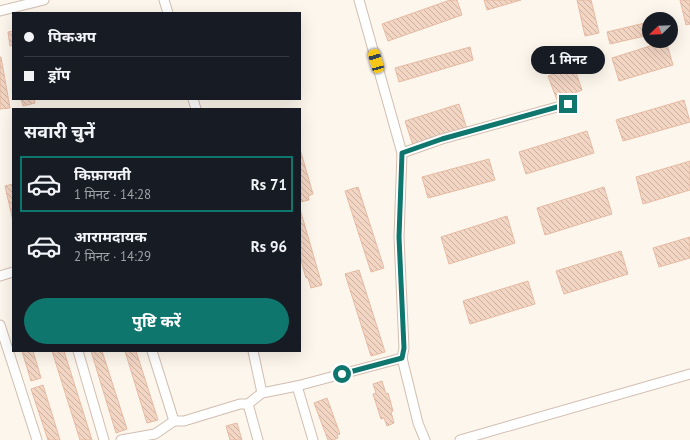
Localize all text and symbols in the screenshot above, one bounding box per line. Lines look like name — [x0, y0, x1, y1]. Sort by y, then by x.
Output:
north arrow — [642, 12, 678, 48]
map controls — [642, 12, 678, 48]
text: पिकअप — [48, 27, 96, 46]
callout: 1 मिनट — [531, 46, 605, 74]
car — [367, 48, 385, 74]
text: 1 मिनट — [549, 51, 587, 68]
text: ड्रॉप — [48, 65, 70, 84]
route end — [559, 95, 577, 113]
text: सवारी चुनें — [24, 120, 95, 143]
text: किफ़ायती — [74, 165, 131, 184]
icon: car — [26, 166, 62, 202]
text: Rs 71 — [251, 175, 287, 194]
text: 1 मिनट · 14:28 — [74, 186, 151, 203]
text: आरामदायक — [74, 227, 147, 246]
icon: car — [26, 228, 62, 264]
text: Rs 96 — [251, 237, 287, 256]
text: 2 मिनट · 14:29 — [74, 248, 151, 265]
button: पुष्टि करें — [24, 298, 289, 344]
route start — [333, 365, 351, 383]

